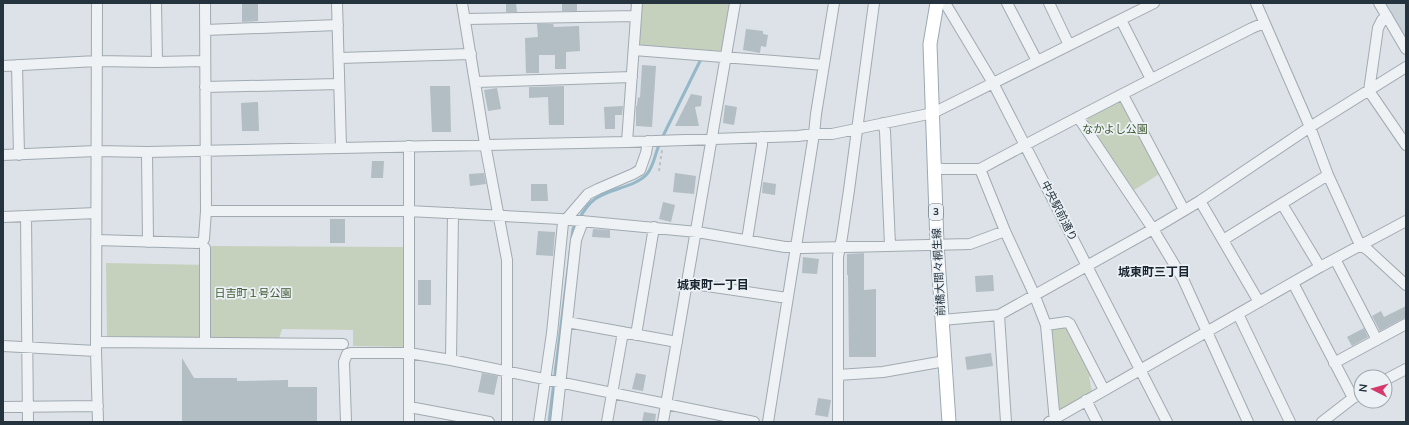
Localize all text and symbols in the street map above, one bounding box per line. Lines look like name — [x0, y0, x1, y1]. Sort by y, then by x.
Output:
park label: なかよし公園 — [1082, 122, 1148, 137]
street label: 中央駅前通り — [1037, 178, 1081, 244]
road number: 3 — [929, 204, 943, 220]
street label: 前橋大間々桐生線 — [929, 228, 949, 316]
district label: 城東町三丁目 — [1118, 264, 1190, 280]
district label: 城東町一丁目 — [677, 277, 749, 293]
park label: 日吉町１号公園 — [215, 286, 292, 301]
north arrow — [1353, 369, 1393, 409]
text: N — [1356, 383, 1371, 393]

